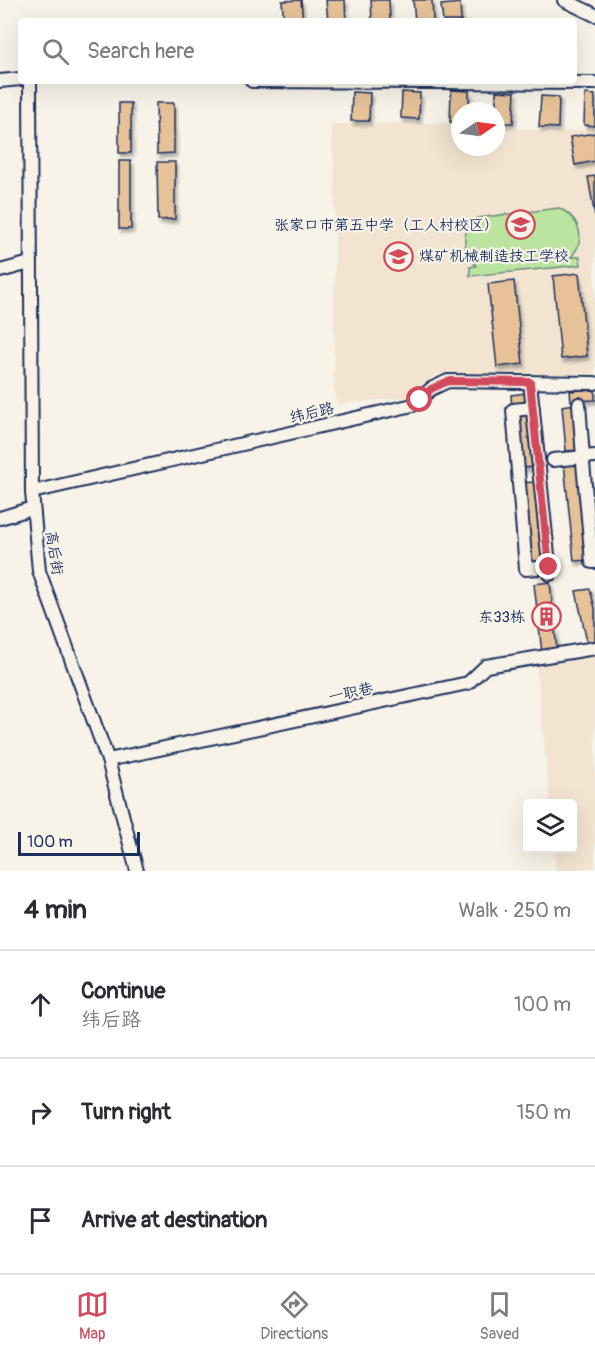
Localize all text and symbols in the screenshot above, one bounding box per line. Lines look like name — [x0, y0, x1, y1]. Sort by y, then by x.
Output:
search box — [18, 18, 577, 84]
icon: search — [39, 35, 72, 68]
text: Search here — [87, 37, 194, 65]
north arrow — [451, 102, 505, 156]
school or university icon: 张家口市第五中学（工人村校区） — [504, 209, 536, 241]
place label: 张家口市第五中学（工人村校区） — [274, 216, 499, 235]
school or university icon: 煤矿机械制造技工学校 — [382, 240, 414, 272]
place label: 煤矿机械制造技工学校 — [419, 247, 569, 266]
route start — [406, 386, 432, 412]
street label: 纬后路 — [288, 399, 336, 427]
street label: 高后街 — [41, 529, 67, 577]
route end — [535, 553, 561, 579]
building icon: 东33栋 — [530, 601, 562, 633]
place label: 东33栋 — [478, 608, 525, 627]
street label: 一职巷 — [327, 679, 375, 707]
map controls — [523, 799, 577, 853]
button: layers — [523, 799, 577, 853]
scale bar — [18, 829, 140, 856]
text: 100 m — [27, 832, 73, 852]
text: 4 min — [24, 894, 87, 926]
text: Walk · 250 m — [459, 898, 571, 923]
text: Continue — [81, 977, 165, 1005]
icon: ahead — [24, 988, 57, 1021]
text: 100 m — [514, 992, 571, 1017]
text: 纬后路 — [81, 1007, 141, 1032]
icon: right — [24, 1096, 57, 1129]
text: Turn right — [81, 1098, 171, 1126]
text: 150 m — [517, 1100, 571, 1125]
icon: arrive — [24, 1204, 57, 1237]
text: Arrive at destination — [81, 1206, 267, 1234]
tab: Map — [76, 1288, 109, 1344]
tab: Directions — [260, 1288, 328, 1344]
tab: Saved — [480, 1288, 519, 1344]

